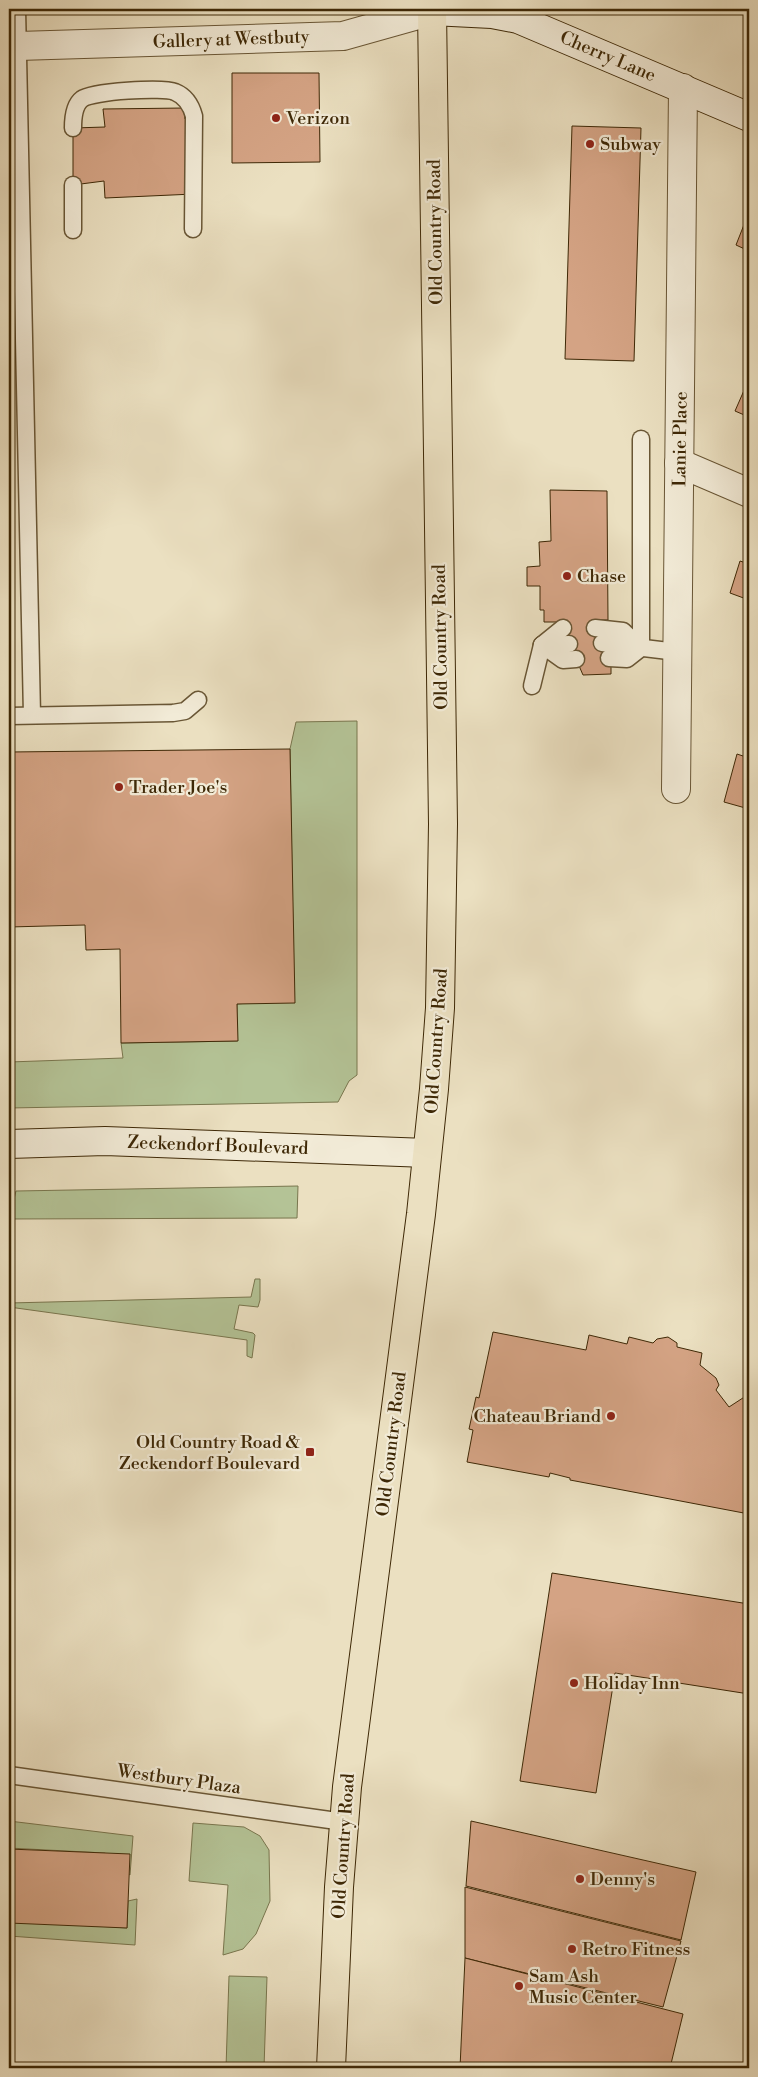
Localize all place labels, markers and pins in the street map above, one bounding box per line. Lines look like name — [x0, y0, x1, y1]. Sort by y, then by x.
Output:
place label: Verizon — [285, 107, 350, 130]
marker: Verizon — [270, 112, 282, 124]
place label: Subway — [600, 133, 661, 156]
marker: Subway — [584, 138, 596, 150]
place label: Chase — [577, 565, 626, 588]
marker: Chase — [561, 570, 573, 582]
place label: Trader Joe's — [129, 776, 227, 799]
marker: Trader Joe's — [113, 781, 125, 793]
place label: Chateau Briand — [474, 1405, 602, 1428]
marker: Chateau Briand — [605, 1410, 617, 1422]
place label: Old Country Road & Zeckendorf Boulevard — [119, 1431, 301, 1475]
marker: Old Country Road & Zeckendorf Boulevard — [304, 1446, 316, 1458]
place label: Holiday Inn — [584, 1672, 680, 1695]
marker: Holiday Inn — [568, 1677, 580, 1689]
place label: Denny's — [590, 1868, 655, 1891]
marker: Denny's — [574, 1873, 586, 1885]
place label: Retro Fitness — [582, 1938, 691, 1961]
marker: Retro Fitness — [566, 1943, 578, 1955]
place label: Sam Ash Music Center — [529, 1965, 637, 2009]
marker: Sam Ash Music Center — [513, 1980, 525, 1992]

